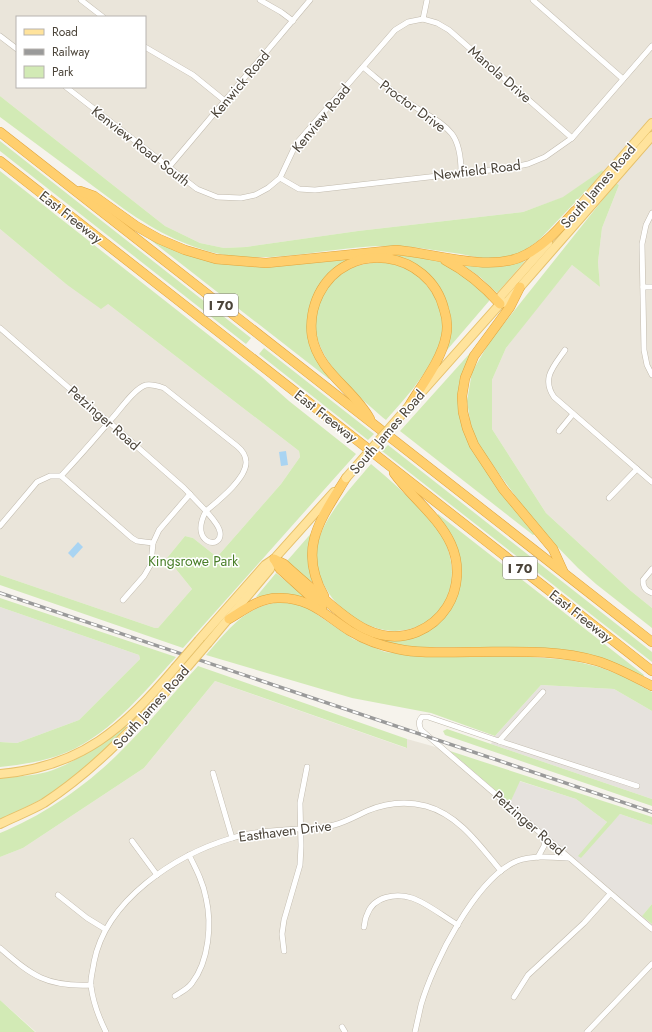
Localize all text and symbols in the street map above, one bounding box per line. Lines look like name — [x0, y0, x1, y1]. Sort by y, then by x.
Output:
legend — [16, 16, 146, 88]
text: Road — [52, 23, 78, 41]
street label: Manola Drive — [464, 41, 536, 107]
text: Railway — [52, 43, 90, 61]
street label: Kenwick Road — [206, 46, 274, 122]
text: Park — [52, 63, 74, 81]
street label: Proctor Drive — [376, 75, 450, 137]
street label: Kenview Road — [287, 80, 355, 156]
street label: Kenview Road South — [87, 101, 195, 191]
street label: South James Road — [556, 139, 640, 233]
street label: Newfield Road — [432, 155, 522, 185]
street label: East Freeway — [35, 186, 108, 249]
road number: I 70 — [204, 294, 238, 316]
street label: Petzinger Road — [64, 381, 144, 455]
street label: East Freeway — [290, 385, 363, 448]
street label: South James Road — [345, 385, 429, 479]
park label: Kingsrowe Park — [148, 551, 239, 571]
road number: I 70 — [503, 557, 537, 579]
street label: East Freeway — [545, 585, 618, 648]
street label: South James Road — [108, 661, 194, 753]
street label: Petzinger Road — [489, 786, 569, 860]
street label: Easthaven Drive — [237, 815, 333, 847]

